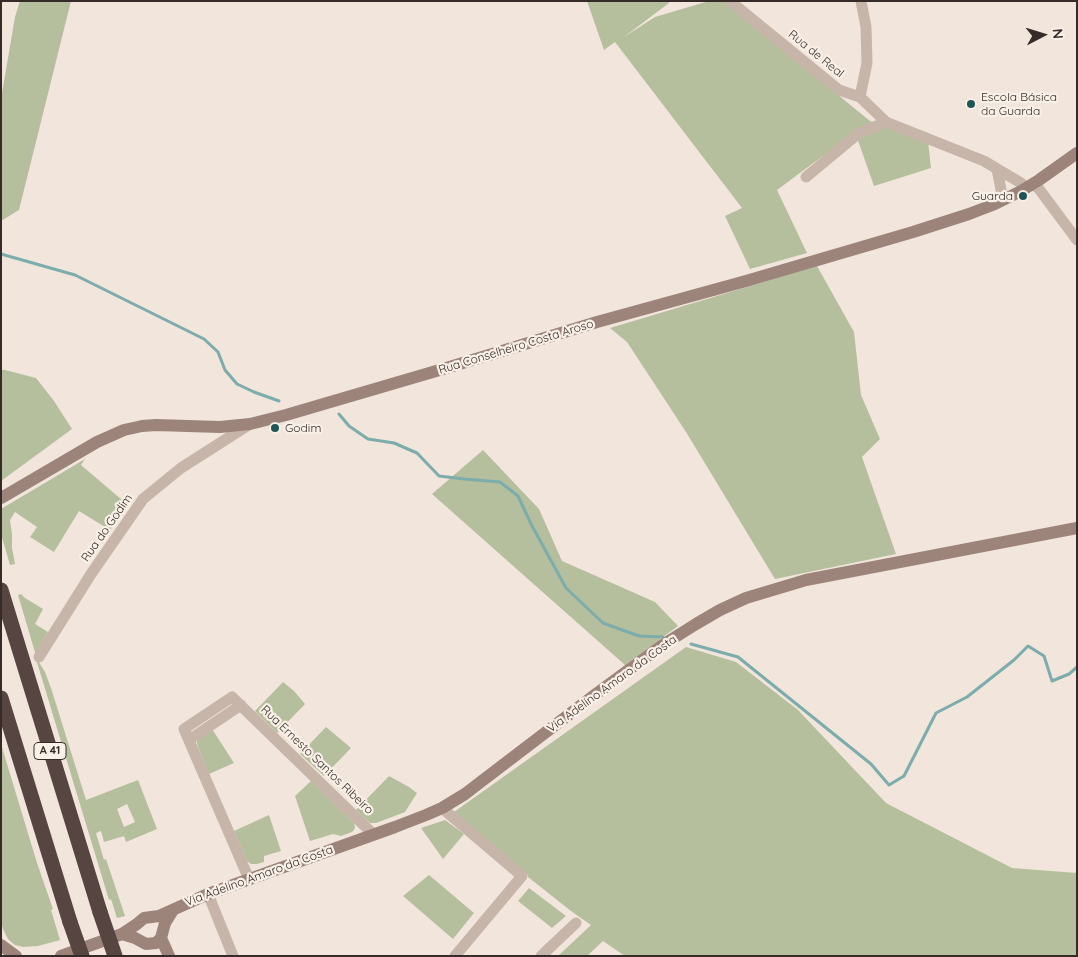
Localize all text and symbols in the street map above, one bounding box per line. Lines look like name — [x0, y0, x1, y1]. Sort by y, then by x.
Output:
north arrow — [1018, 10, 1068, 60]
street label: Rua de Real — [785, 27, 847, 81]
text: N — [1049, 28, 1067, 40]
place label: Escola Básica da Guarda — [981, 90, 1057, 118]
marker: Escola Básica da Guarda — [965, 98, 977, 110]
place label: Guarda — [972, 189, 1013, 203]
marker: Guarda — [1017, 190, 1029, 202]
street label: Rua Conselheiro Costa Aroso — [437, 317, 595, 377]
place label: Godim — [285, 421, 321, 435]
marker: Godim — [269, 422, 281, 434]
street label: Rua do Godim — [78, 491, 136, 565]
street label: Via Adelino Amaro da Costa — [544, 632, 680, 736]
street label: Rua Ernesto Santos Ribeiro — [258, 703, 376, 817]
road number: A 41 — [34, 742, 66, 759]
street label: Via Adelino Amaro da Costa — [183, 842, 335, 910]

